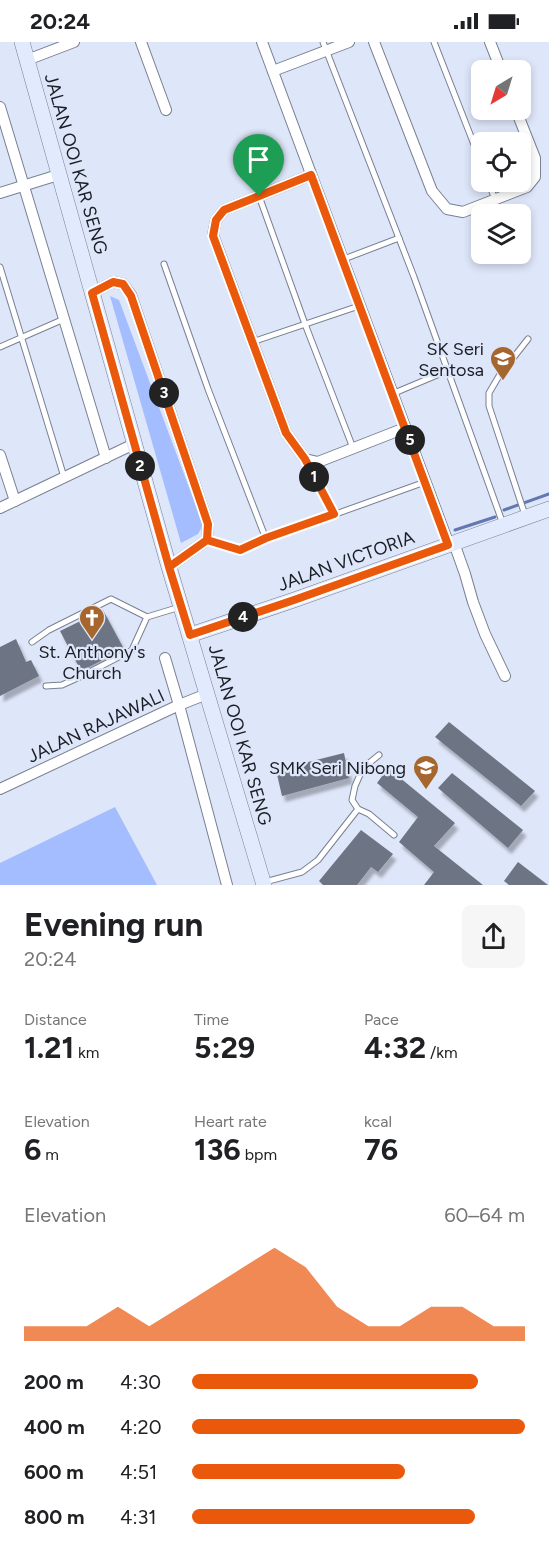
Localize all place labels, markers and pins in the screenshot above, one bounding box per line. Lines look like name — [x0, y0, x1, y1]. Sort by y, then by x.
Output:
pin — [233, 134, 284, 196]
place label: SK Seri Sentosa — [418, 338, 484, 381]
school or university icon: SK Seri Sentosa — [488, 344, 518, 382]
pin: 3 — [149, 378, 179, 408]
pin: 5 — [395, 425, 425, 455]
pin: 2 — [125, 451, 155, 481]
pin: 1 — [299, 462, 329, 492]
pin: 4 — [228, 602, 258, 632]
church icon: St. Anthony's Church — [77, 603, 107, 641]
place label: St. Anthony's Church — [39, 641, 145, 684]
school or university icon: SMK Seri Nibong — [411, 753, 441, 791]
place label: SMK Seri Nibong — [269, 757, 406, 779]

